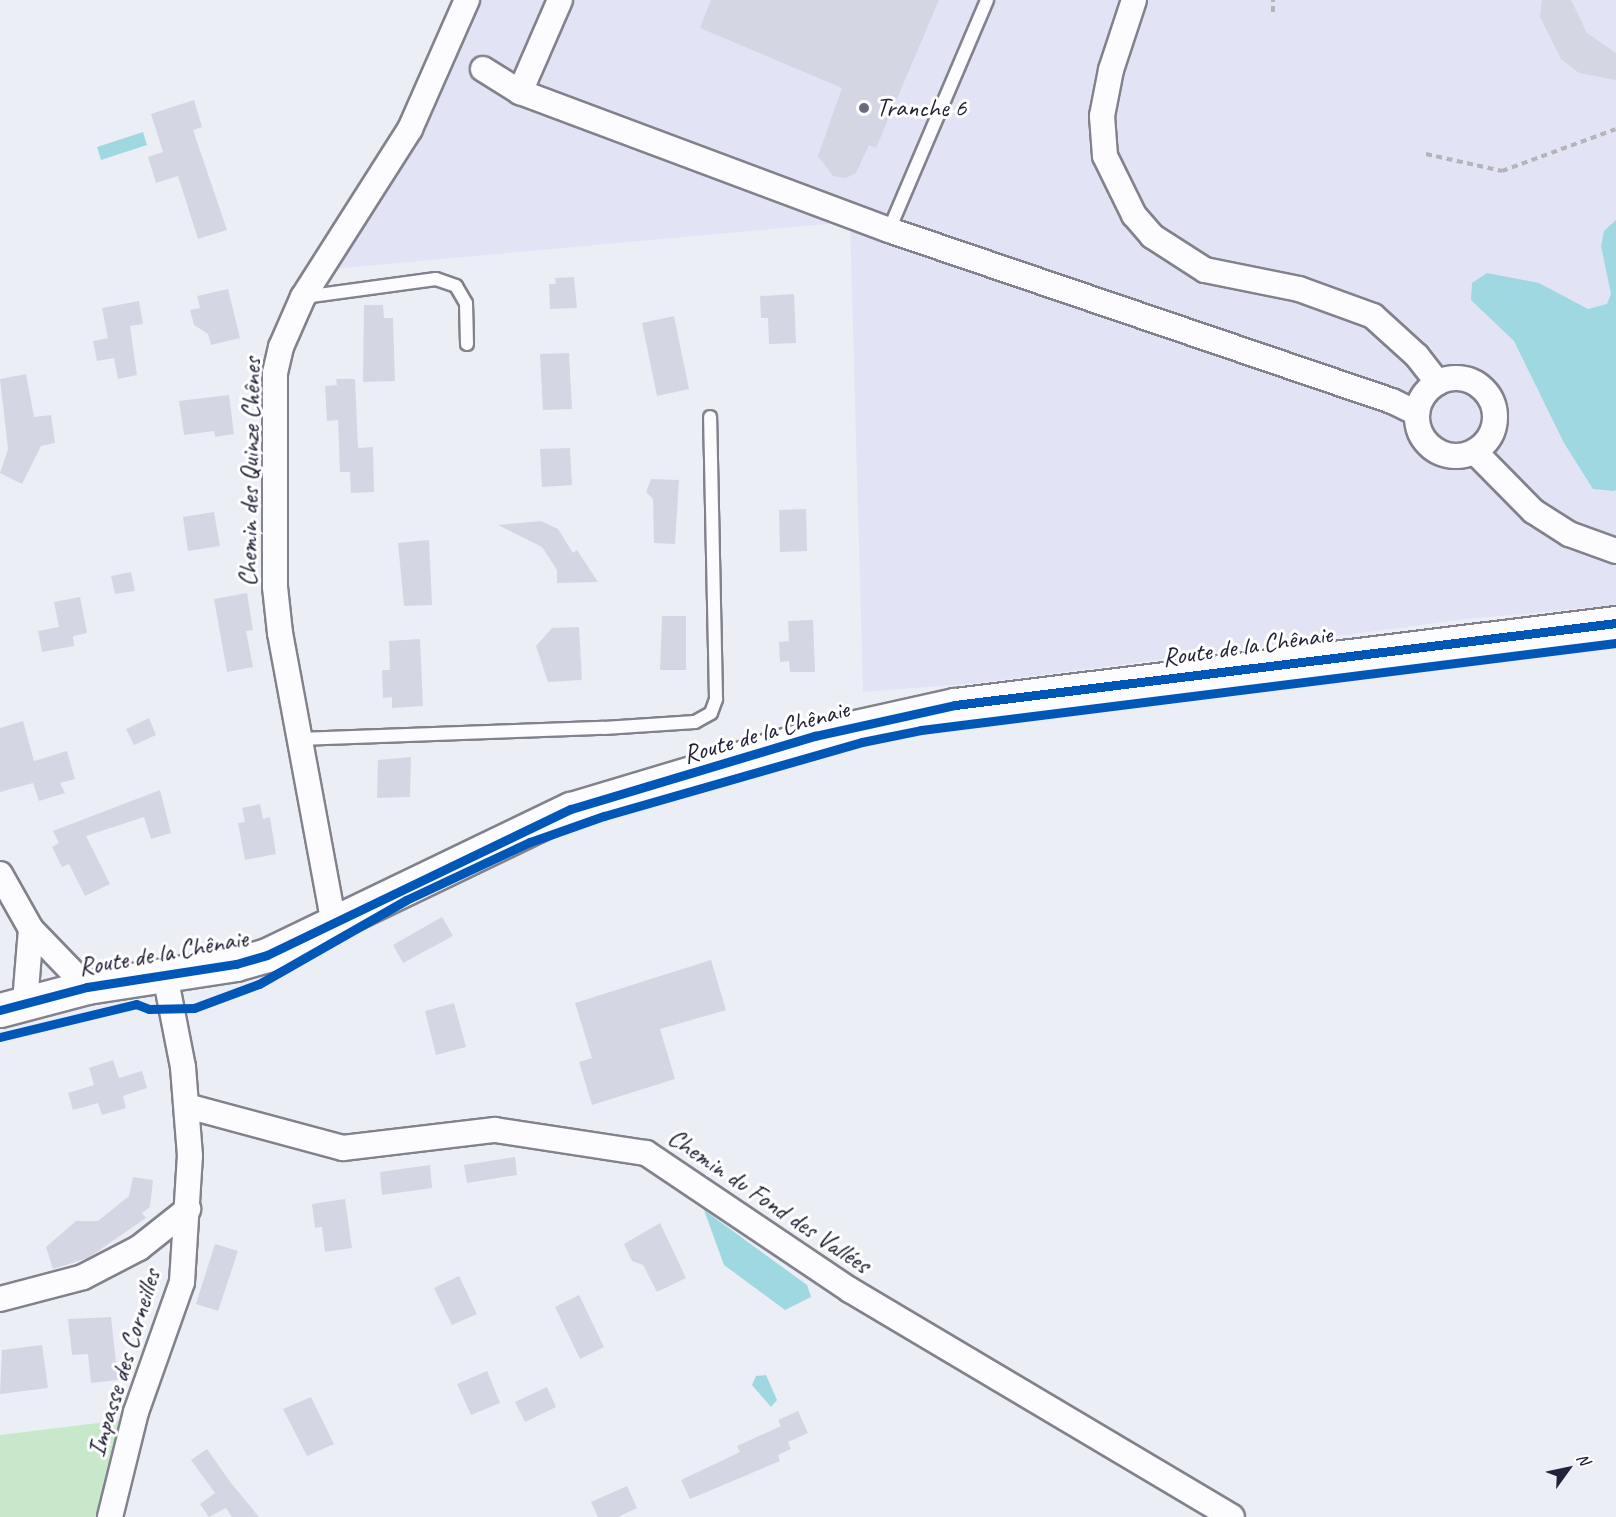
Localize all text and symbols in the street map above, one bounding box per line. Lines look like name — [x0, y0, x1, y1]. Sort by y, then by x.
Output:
place label: Tranche 6 — [876, 92, 966, 124]
marker: Tranche 6 — [857, 101, 871, 115]
street label: Chemin des Quinze Chênes — [232, 357, 268, 587]
street label: Route de la Chênaie — [1160, 619, 1334, 673]
street label: Route de la Chênaie — [679, 693, 853, 771]
street label: Route de la Chênaie — [76, 923, 250, 983]
street label: Chemin du Fond des Vallées — [662, 1122, 876, 1280]
street label: Impasse des Corneilles — [81, 1265, 167, 1461]
north arrow — [1538, 1439, 1598, 1499]
text: N — [1572, 1450, 1594, 1469]

